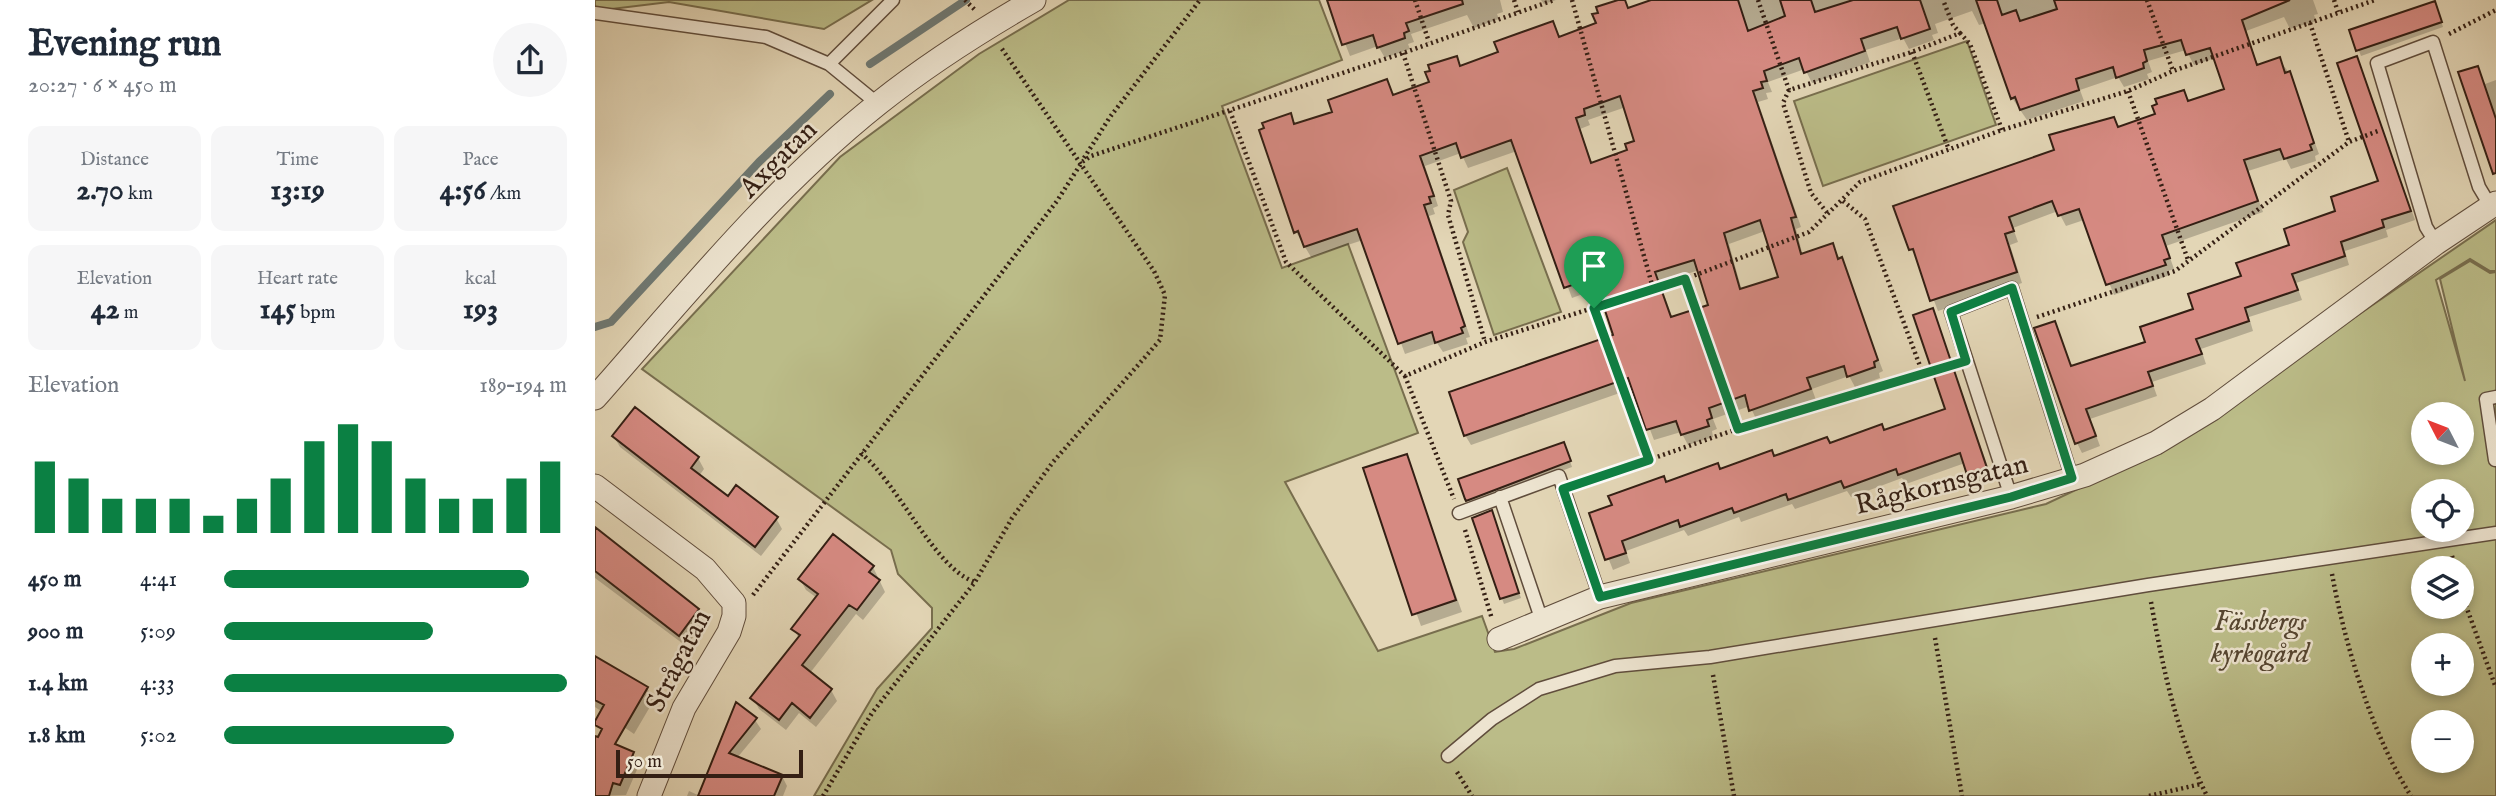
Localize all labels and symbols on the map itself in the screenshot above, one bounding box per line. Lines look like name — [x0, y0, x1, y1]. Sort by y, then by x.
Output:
street label: Axgatan — [732, 113, 825, 207]
pin — [1564, 236, 1624, 308]
north arrow — [2411, 402, 2475, 466]
street label: Rågkornsgatan — [1851, 447, 2032, 524]
street label: Strågatan — [639, 604, 720, 718]
park label: Fässbergs kyrkogård — [2210, 605, 2311, 672]
scale bar — [616, 747, 803, 779]

